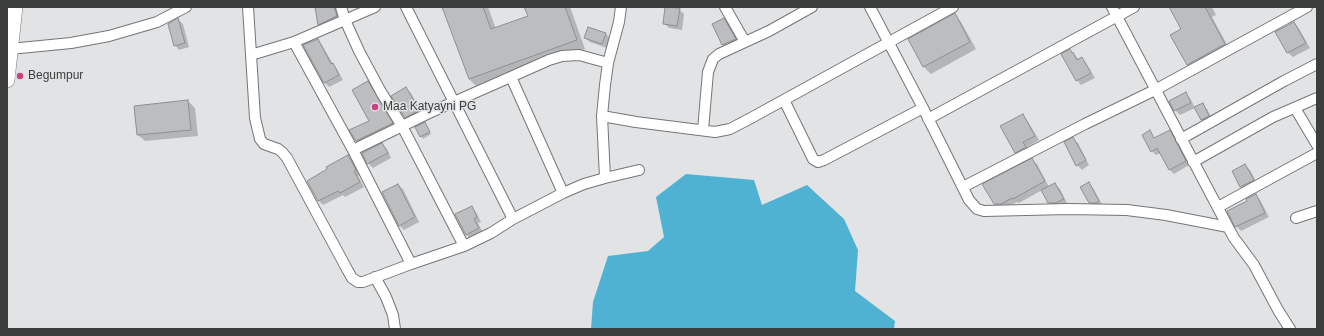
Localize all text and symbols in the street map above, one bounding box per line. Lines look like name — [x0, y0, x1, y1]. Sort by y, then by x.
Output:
place label: Begumpur — [28, 69, 83, 83]
marker: Begumpur — [15, 71, 25, 81]
place label: Maa Katyayni PG — [383, 100, 476, 114]
marker: Maa Katyayni PG — [370, 102, 380, 112]

